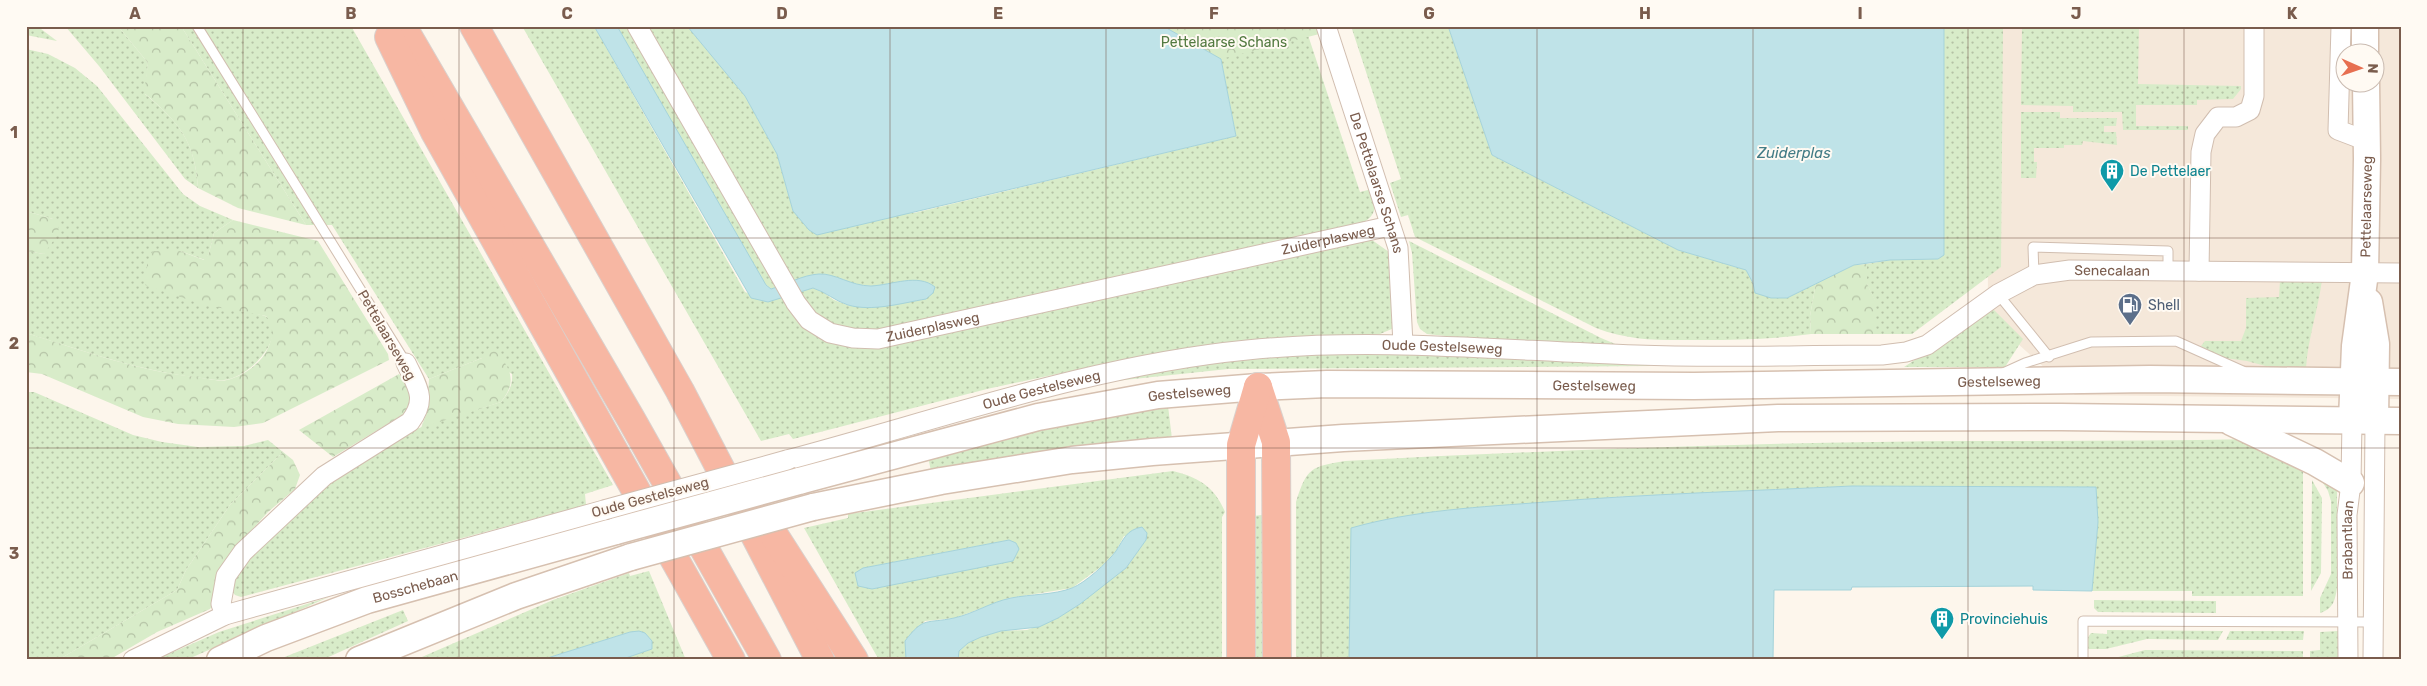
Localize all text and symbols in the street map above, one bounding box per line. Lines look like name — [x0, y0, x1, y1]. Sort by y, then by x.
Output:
text: A — [129, 4, 141, 23]
text: B — [345, 4, 357, 23]
text: C — [561, 4, 573, 23]
text: D — [776, 4, 788, 23]
text: E — [993, 4, 1003, 23]
text: F — [1209, 4, 1219, 23]
text: G — [1423, 4, 1435, 23]
text: H — [1639, 4, 1651, 23]
text: I — [1857, 4, 1863, 23]
text: J — [2071, 4, 2081, 23]
text: K — [2287, 4, 2298, 23]
park label: Pettelaarse Schans — [1161, 34, 1287, 51]
north arrow — [2334, 42, 2384, 92]
text: N — [2364, 63, 2381, 74]
street label: De Pettelaarse Schans — [1346, 110, 1406, 254]
text: 1 — [10, 123, 18, 142]
water label: Zuiderplas — [1756, 144, 1831, 162]
street label: Pettelaarseweg — [2357, 156, 2376, 258]
building icon: De Pettelaer — [2099, 158, 2125, 192]
place label: De Pettelaer — [2130, 163, 2211, 180]
street label: Zuiderplasweg — [1280, 222, 1377, 259]
street label: Senecalaan — [2074, 262, 2150, 280]
street label: Pettelaarseweg — [354, 287, 419, 384]
fuel station icon: Shell — [2117, 292, 2143, 326]
place label: Shell — [2148, 297, 2180, 314]
street label: Zuiderplasweg — [884, 309, 981, 346]
text: 2 — [9, 334, 19, 353]
street label: Oude Gestelseweg — [1382, 337, 1503, 358]
street label: Oude Gestelseweg — [981, 367, 1102, 413]
street label: Gestelseweg — [1957, 373, 2041, 391]
street label: Gestelseweg — [1552, 377, 1636, 395]
street label: Gestelseweg — [1147, 381, 1232, 406]
street label: Oude Gestelseweg — [590, 474, 711, 521]
street label: Brabantlaan — [2339, 499, 2358, 580]
text: 3 — [9, 544, 19, 563]
street label: Bosschebaan — [371, 567, 460, 607]
building icon: Provinciehuis — [1929, 606, 1955, 640]
place label: Provinciehuis — [1960, 611, 2048, 628]

